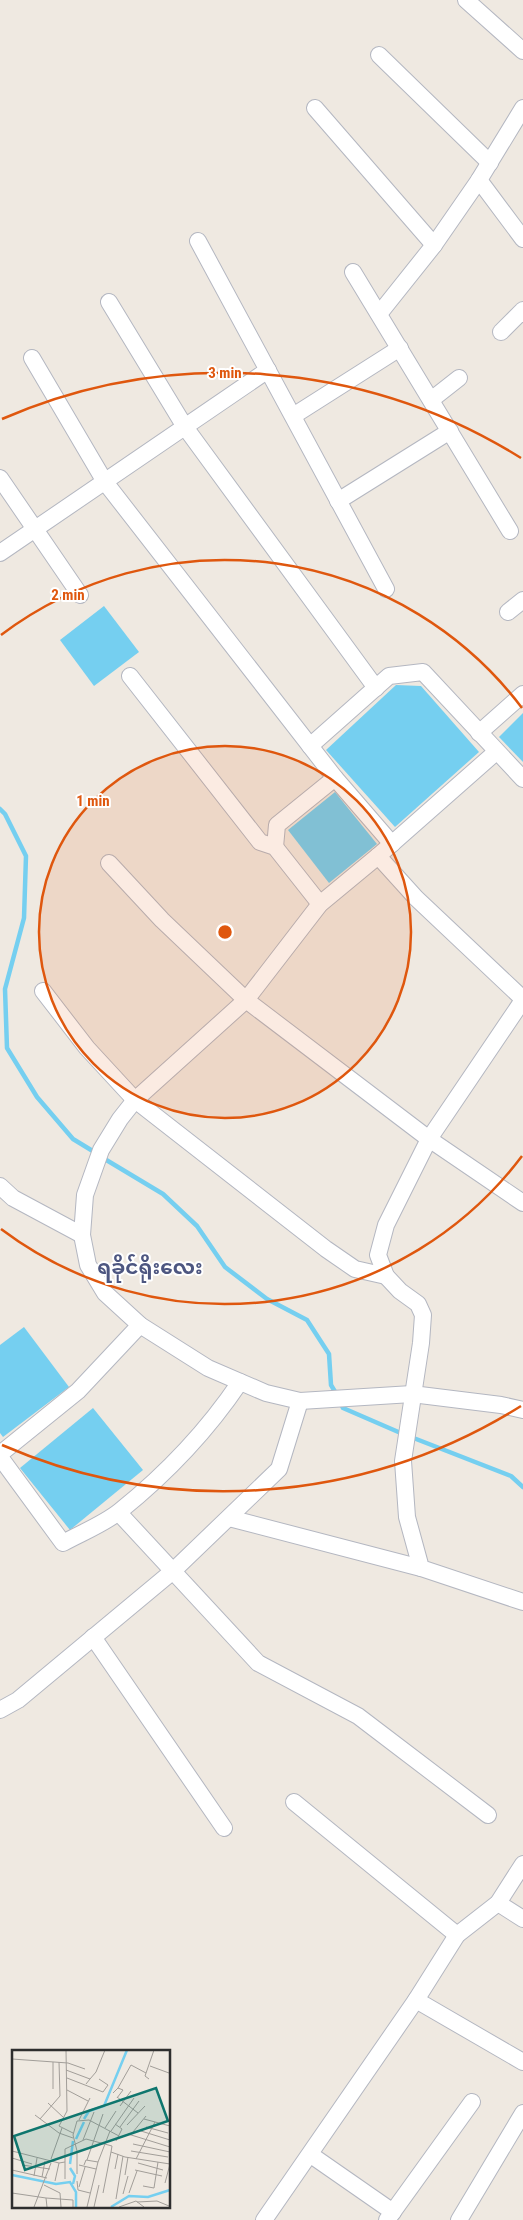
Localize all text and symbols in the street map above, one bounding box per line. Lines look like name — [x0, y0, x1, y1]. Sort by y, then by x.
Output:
text: 3 min — [208, 364, 242, 382]
text: 2 min — [51, 586, 85, 604]
text: 1 min — [76, 792, 110, 810]
centre of rings — [216, 923, 234, 941]
district label: ရခိုင်ရိုးလေး — [97, 1254, 203, 1283]
inset map — [12, 2050, 170, 2208]

